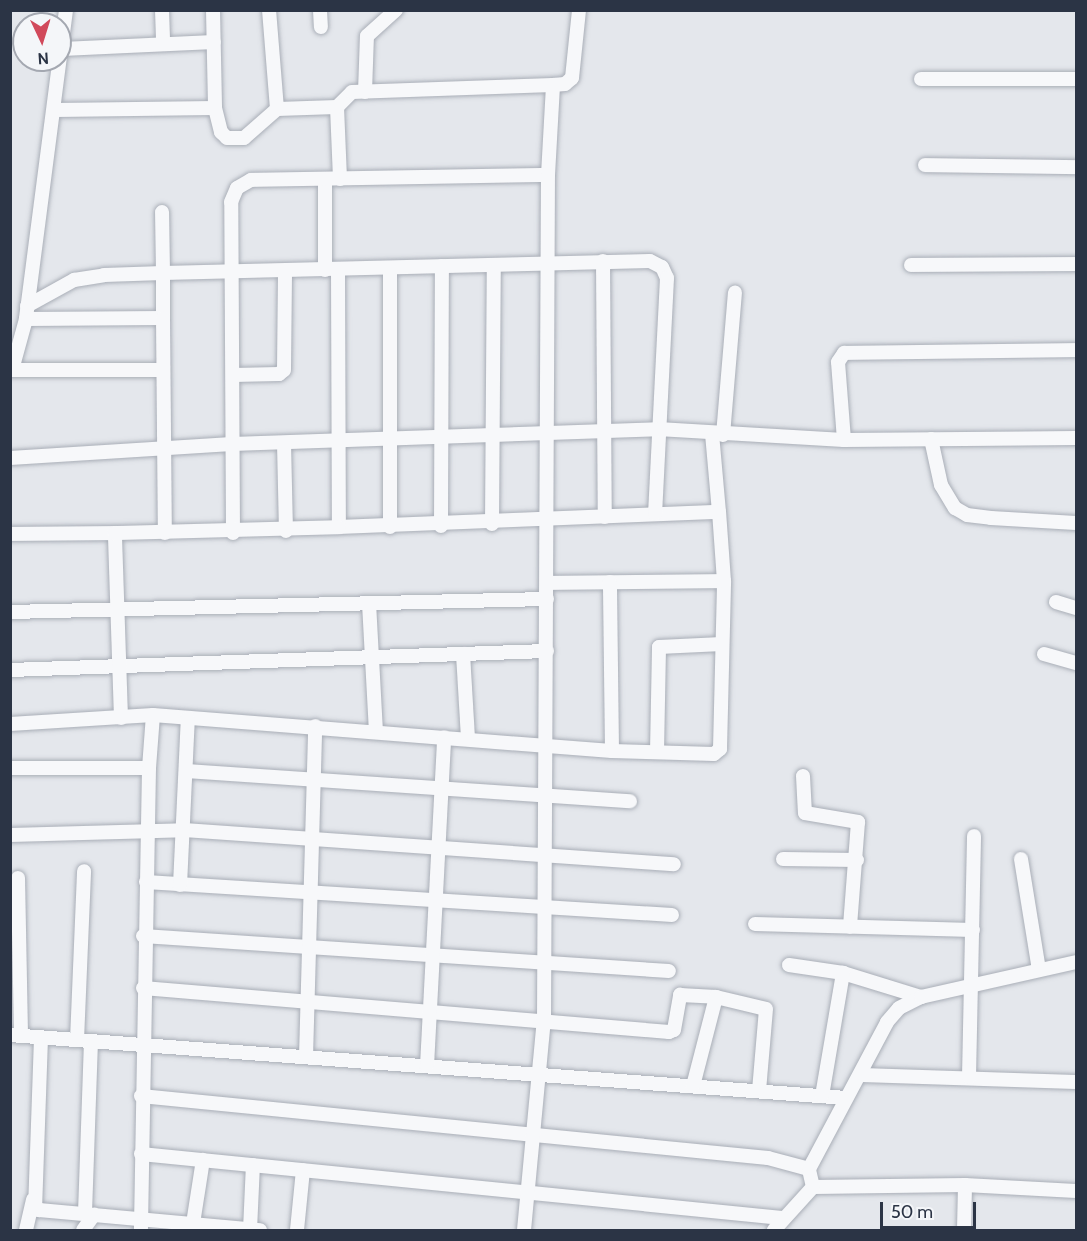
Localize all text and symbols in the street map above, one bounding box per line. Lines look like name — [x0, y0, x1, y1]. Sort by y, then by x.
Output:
north arrow — [12, 12, 72, 72]
text: N — [37, 49, 49, 68]
scale bar — [883, 1190, 979, 1228]
text: 50 m — [891, 1201, 933, 1223]

